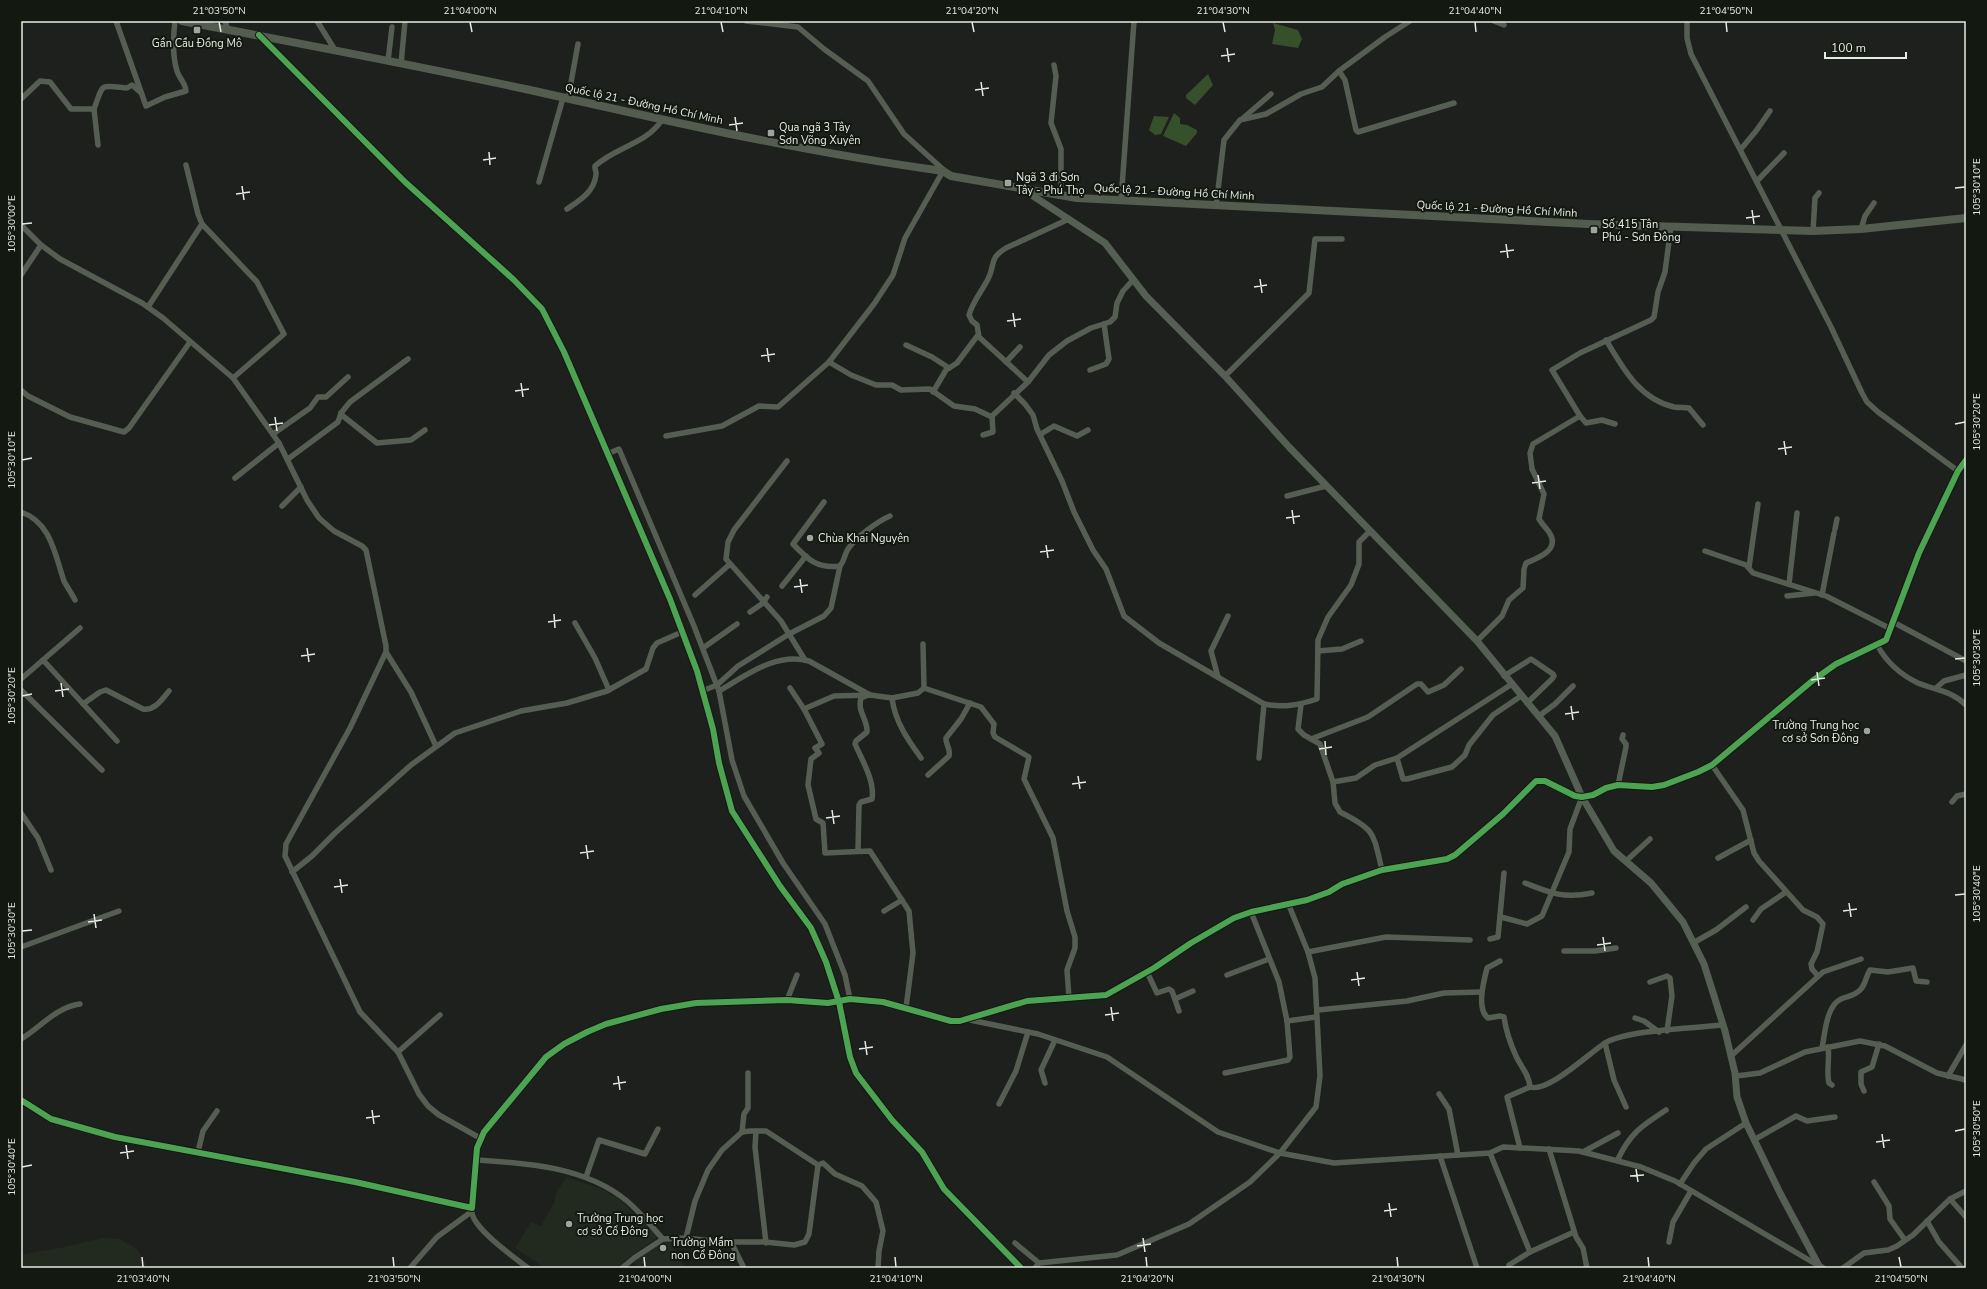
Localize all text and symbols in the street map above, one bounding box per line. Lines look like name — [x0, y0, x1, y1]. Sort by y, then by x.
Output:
text: 21°03'50"N — [192, 4, 246, 18]
text: 21°04'00"N — [443, 4, 497, 18]
text: 21°04'10"N — [694, 4, 748, 18]
text: 21°04'20"N — [945, 4, 999, 18]
text: 21°04'30"N — [1196, 4, 1250, 18]
text: 21°04'40"N — [1448, 4, 1502, 18]
text: 21°04'50"N — [1699, 4, 1753, 18]
marker: Gần Cầu Đồng Mô — [192, 25, 202, 35]
scale bar — [1825, 34, 1906, 60]
place label: Gần Cầu Đồng Mô — [152, 36, 242, 51]
text: 100 m — [1831, 40, 1866, 56]
street label: Quốc lộ 21 - Đường Hồ Chí Minh — [564, 80, 724, 128]
place label: Qua ngã 3 Tây Sơn Võng Xuyên — [779, 120, 861, 148]
marker: Qua ngã 3 Tây Sơn Võng Xuyên — [766, 128, 776, 138]
text: 105°30'10"E — [1970, 158, 1984, 216]
place label: Ngã 3 đi Sơn Tây - Phú Thọ — [1016, 170, 1085, 198]
marker: Ngã 3 đi Sơn Tây - Phú Thọ — [1003, 178, 1013, 188]
street label: Quốc lộ 21 - Đường Hồ Chí Minh — [1093, 180, 1255, 204]
text: 105°30'00"E — [5, 195, 19, 253]
street label: Quốc lộ 21 - Đường Hồ Chí Minh — [1416, 197, 1578, 221]
place label: Số 415 Tân Phú - Sơn Đông — [1602, 217, 1681, 245]
marker: Số 415 Tân Phú - Sơn Đông — [1589, 225, 1599, 235]
text: 105°30'20"E — [1970, 393, 1984, 451]
text: 105°30'10"E — [5, 431, 19, 489]
place label: Chùa Khai Nguyên — [818, 531, 909, 546]
marker: Chùa Khai Nguyên — [805, 533, 815, 543]
text: 105°30'30"E — [1970, 629, 1984, 687]
text: 105°30'20"E — [5, 667, 19, 725]
place label: Trường Trung học cơ sở Sơn Đông — [1773, 718, 1859, 746]
marker: Trường Trung học cơ sở Sơn Đông — [1862, 726, 1872, 736]
text: 105°30'40"E — [1970, 865, 1984, 923]
text: 105°30'30"E — [5, 902, 19, 960]
text: 105°30'50"E — [1970, 1100, 1984, 1158]
text: 105°30'40"E — [5, 1138, 19, 1196]
place label: Trường Trung học cơ sở Cổ Đông — [577, 1211, 663, 1239]
marker: Trường Trung học cơ sở Cổ Đông — [564, 1219, 574, 1229]
place label: Trường Mầm non Cổ Đông — [671, 1235, 735, 1263]
marker: Trường Mầm non Cổ Đông — [658, 1243, 668, 1253]
text: 21°03'40"N — [116, 1272, 170, 1286]
text: 21°03'50"N — [367, 1272, 421, 1286]
text: 21°04'00"N — [618, 1272, 672, 1286]
text: 21°04'10"N — [869, 1272, 923, 1286]
text: 21°04'20"N — [1120, 1272, 1174, 1286]
text: 21°04'30"N — [1371, 1272, 1425, 1286]
text: 21°04'40"N — [1622, 1272, 1676, 1286]
text: 21°04'50"N — [1874, 1272, 1928, 1286]

